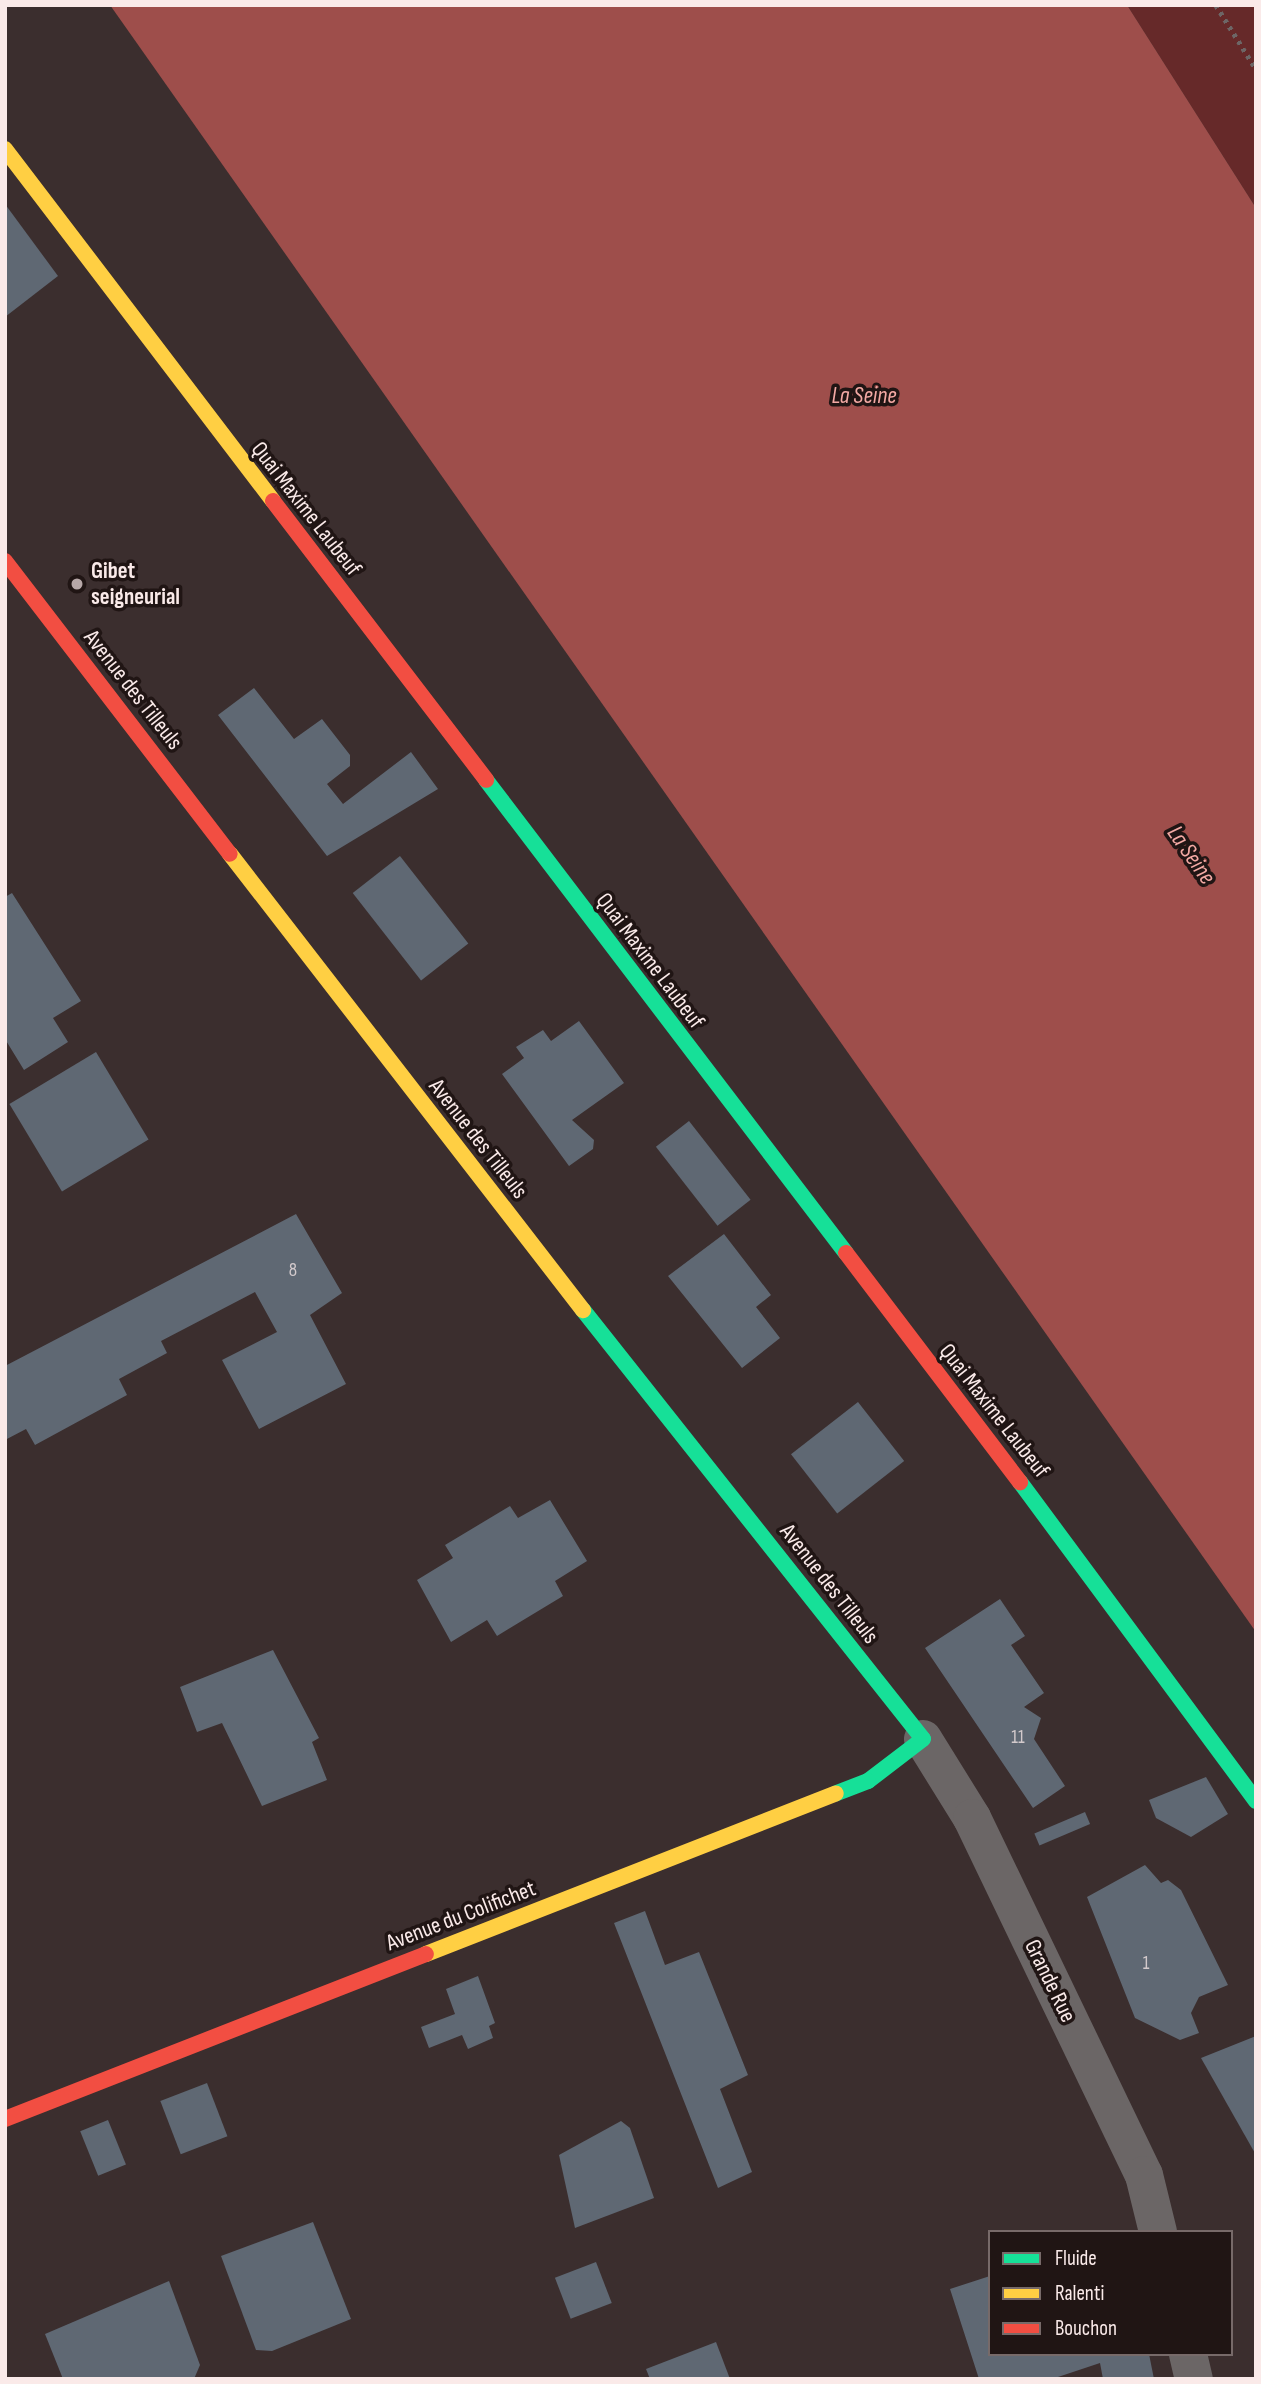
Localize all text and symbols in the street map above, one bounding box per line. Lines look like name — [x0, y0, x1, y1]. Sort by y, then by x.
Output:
water label: La Seine — [831, 382, 897, 410]
street label: Quai Maxime Laubeuf — [245, 436, 367, 582]
place label: Gibet seigneurial — [91, 557, 180, 611]
marker: Gibet seigneurial — [69, 576, 85, 592]
street label: Avenue des Tilleuls — [78, 625, 188, 755]
water label: La Seine — [1161, 820, 1221, 890]
street label: Quai Maxime Laubeuf — [590, 888, 710, 1034]
street label: Avenue des Tilleuls — [423, 1074, 533, 1204]
house number: 8 — [289, 1260, 297, 1282]
street label: Quai Maxime Laubeuf — [933, 1338, 1055, 1484]
street label: Avenue des Tilleuls — [774, 1519, 884, 1649]
house number: 11 — [1011, 1727, 1025, 1749]
street label: Avenue du Colifichet — [383, 1875, 539, 1957]
street label: Grande Rue — [1018, 1935, 1082, 2027]
house number: 1 — [1143, 1953, 1149, 1975]
legend — [988, 2230, 1233, 2356]
text: Fluide — [1055, 2246, 1097, 2271]
text: Ralenti — [1055, 2281, 1104, 2306]
text: Bouchon — [1055, 2316, 1117, 2341]

